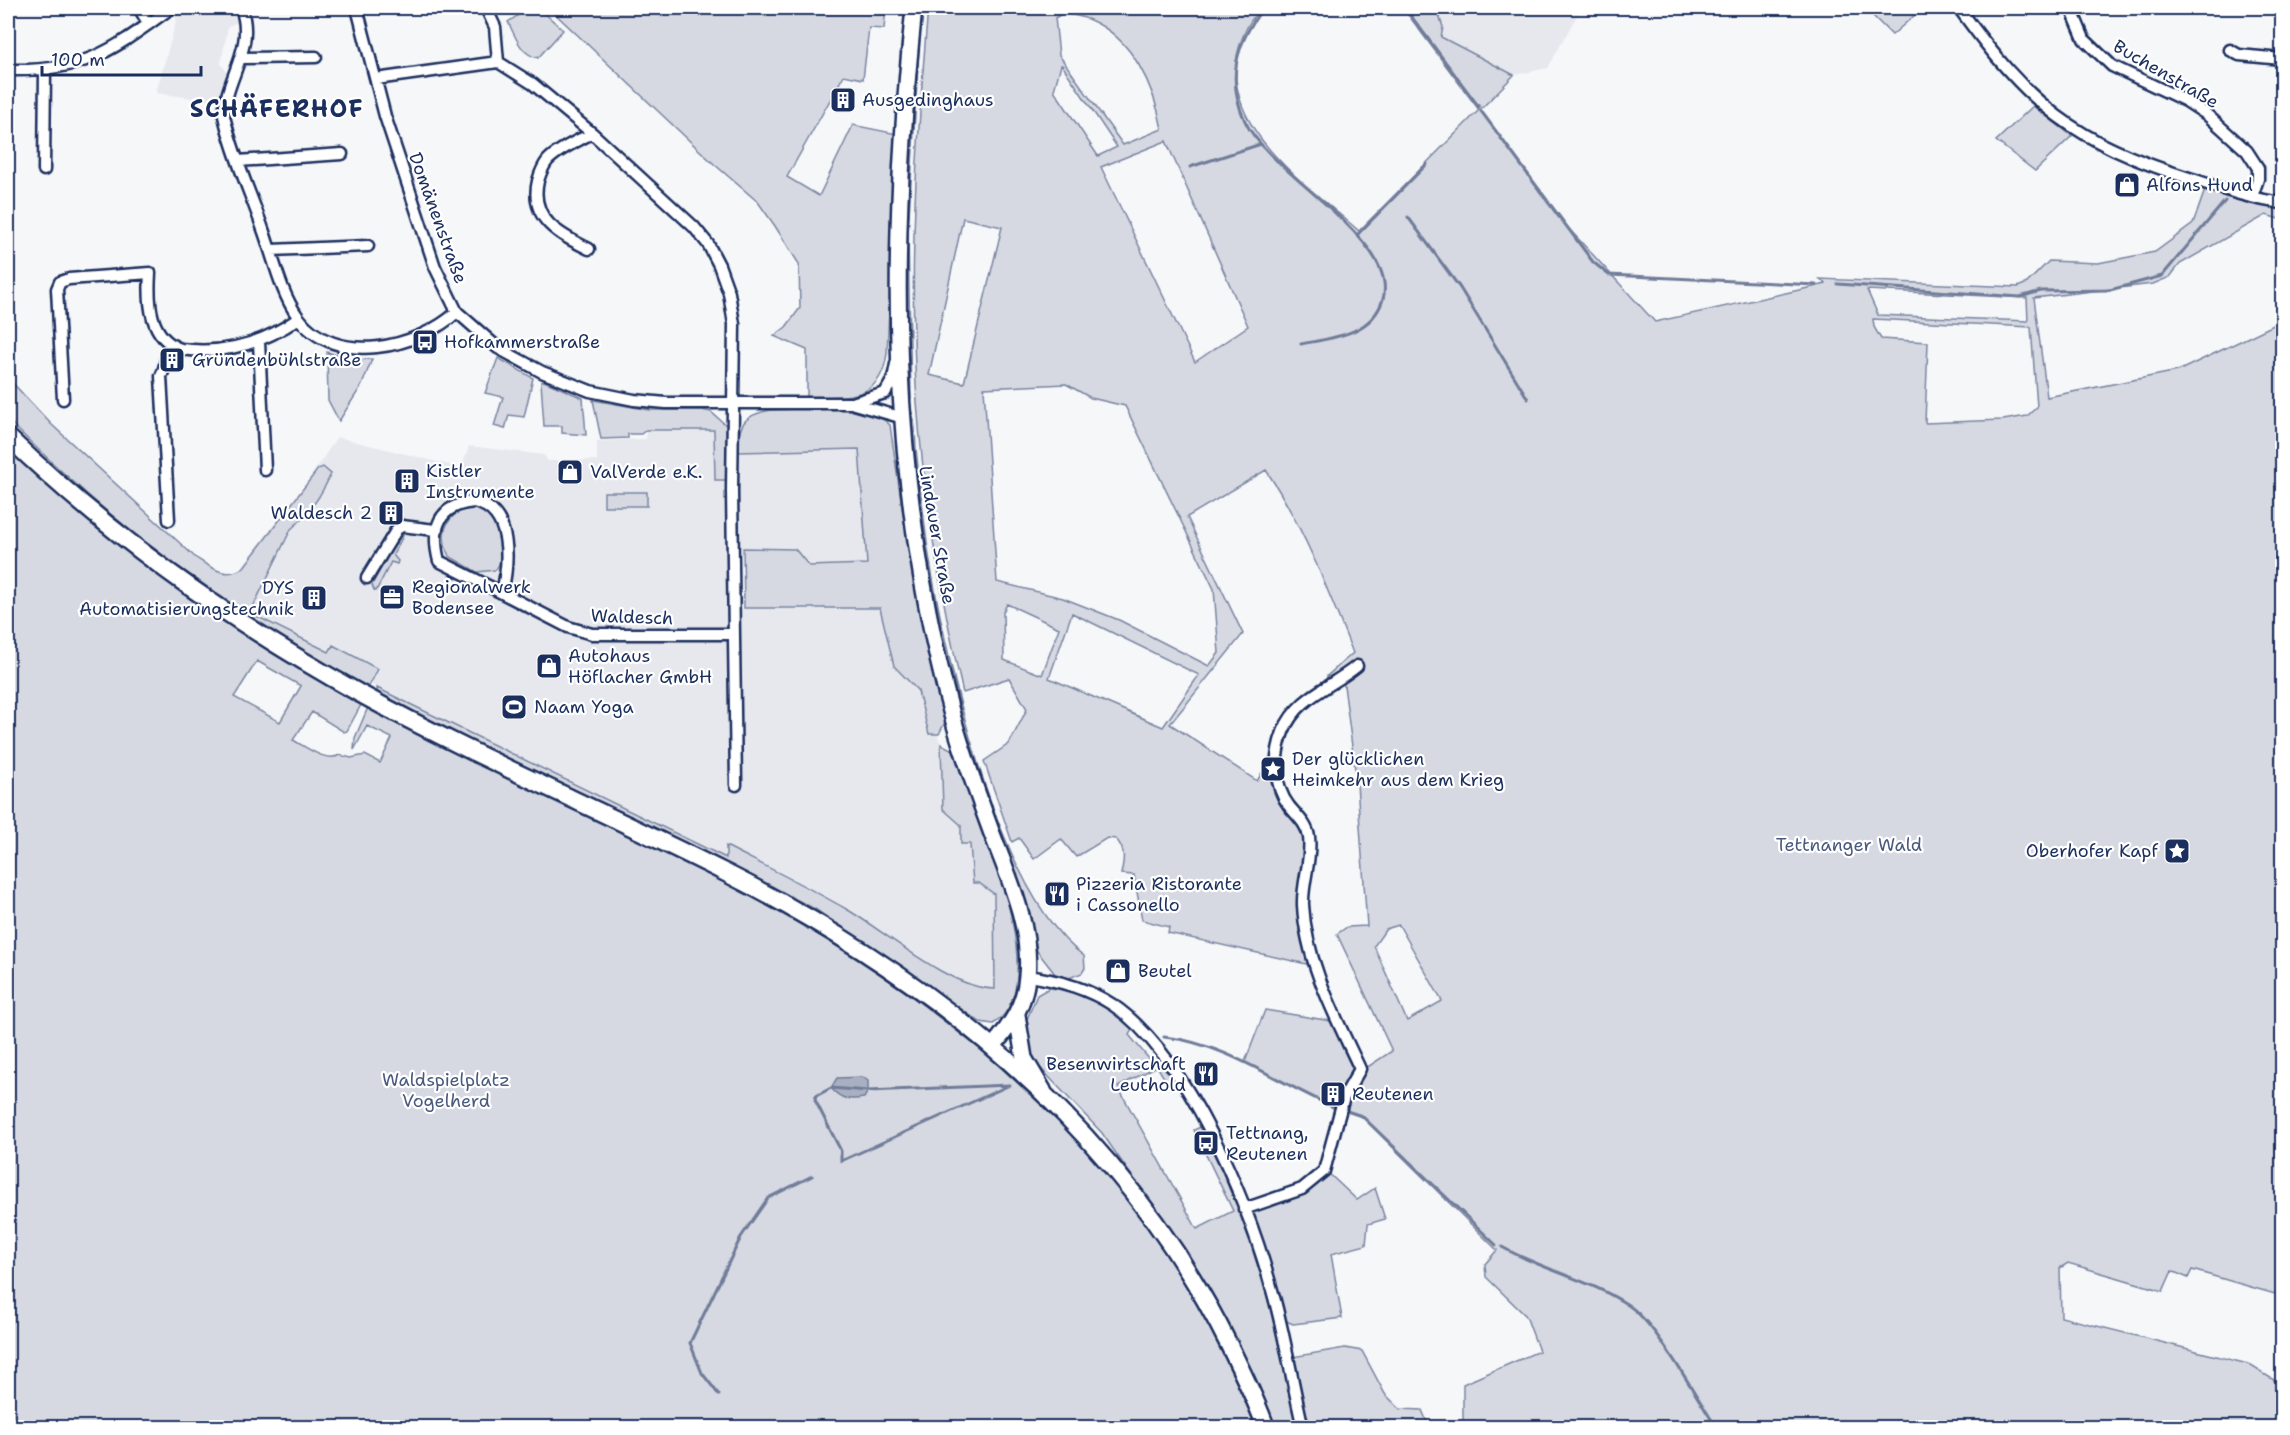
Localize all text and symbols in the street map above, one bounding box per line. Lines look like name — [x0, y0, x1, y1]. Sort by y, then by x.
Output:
street label: Buchenstraße — [2109, 34, 2223, 114]
scale bar — [42, 39, 201, 77]
text: 100 m — [51, 48, 105, 72]
building icon: Ausgedinghaus — [828, 85, 858, 115]
place label: Ausgedinghaus — [862, 88, 994, 112]
district label: SCHÄFERHOF — [190, 93, 364, 125]
street label: Domänenstraße — [403, 149, 473, 287]
shop icon: Alfons Hund — [2112, 170, 2142, 200]
place label: Alfons Hund — [2146, 173, 2253, 197]
bus stop icon: Hofkammerstraße — [410, 327, 440, 357]
place label: Hofkammerstraße — [444, 330, 600, 354]
building icon: Gründenbühlstraße — [157, 345, 187, 375]
place label: Gründenbühlstraße — [192, 348, 361, 372]
shop icon: ValVerde e.K. — [555, 457, 585, 487]
place label: Kistler Instrumente — [426, 459, 535, 504]
place label: ValVerde e.K. — [590, 460, 702, 484]
street label: Lindauer Straße — [913, 464, 961, 606]
building icon: Kistler Instrumente — [392, 466, 422, 496]
building icon: Waldesch 2 — [376, 498, 406, 528]
place label: Waldesch 2 — [271, 501, 372, 525]
place label: Regionalwerk Bodensee — [412, 575, 531, 620]
place label: DYS Automatisierungstechnik — [79, 576, 294, 621]
office icon: Regionalwerk Bodensee — [377, 582, 407, 612]
building icon: DYS Automatisierungstechnik — [299, 583, 329, 613]
street label: Waldesch — [590, 604, 674, 630]
place label: Autohaus Höflacher GmbH — [568, 644, 712, 689]
shop icon: Autohaus Höflacher GmbH — [534, 651, 564, 681]
sports icon: Naam Yoga — [499, 692, 529, 722]
place label: Naam Yoga — [534, 695, 634, 719]
place label: Der glücklichen Heimkehr aus dem Krieg — [1292, 747, 1504, 792]
place icon: Der glücklichen Heimkehr aus dem Krieg — [1258, 754, 1288, 784]
park label: Tettnanger Wald — [1776, 833, 1922, 857]
place icon: Oberhofer Kapf — [2162, 836, 2192, 866]
place label: Oberhofer Kapf — [2026, 839, 2158, 863]
place label: Pizzeria Ristorante i Cassonello — [1076, 872, 1242, 917]
restaurant icon: Pizzeria Ristorante i Cassonello — [1042, 879, 1072, 909]
shop icon: Beutel — [1103, 956, 1133, 986]
place label: Beutel — [1138, 959, 1192, 983]
place label: Besenwirtschaft Leuthold — [1046, 1052, 1186, 1097]
restaurant icon: Besenwirtschaft Leuthold — [1191, 1059, 1221, 1089]
park label: Waldspielplatz Vogelherd — [382, 1068, 510, 1113]
building icon: Reutenen — [1318, 1079, 1348, 1109]
place label: Reutenen — [1352, 1082, 1434, 1106]
place label: Tettnang, Reutenen — [1226, 1121, 1309, 1166]
bus stop icon: Tettnang, Reutenen — [1191, 1128, 1221, 1158]

